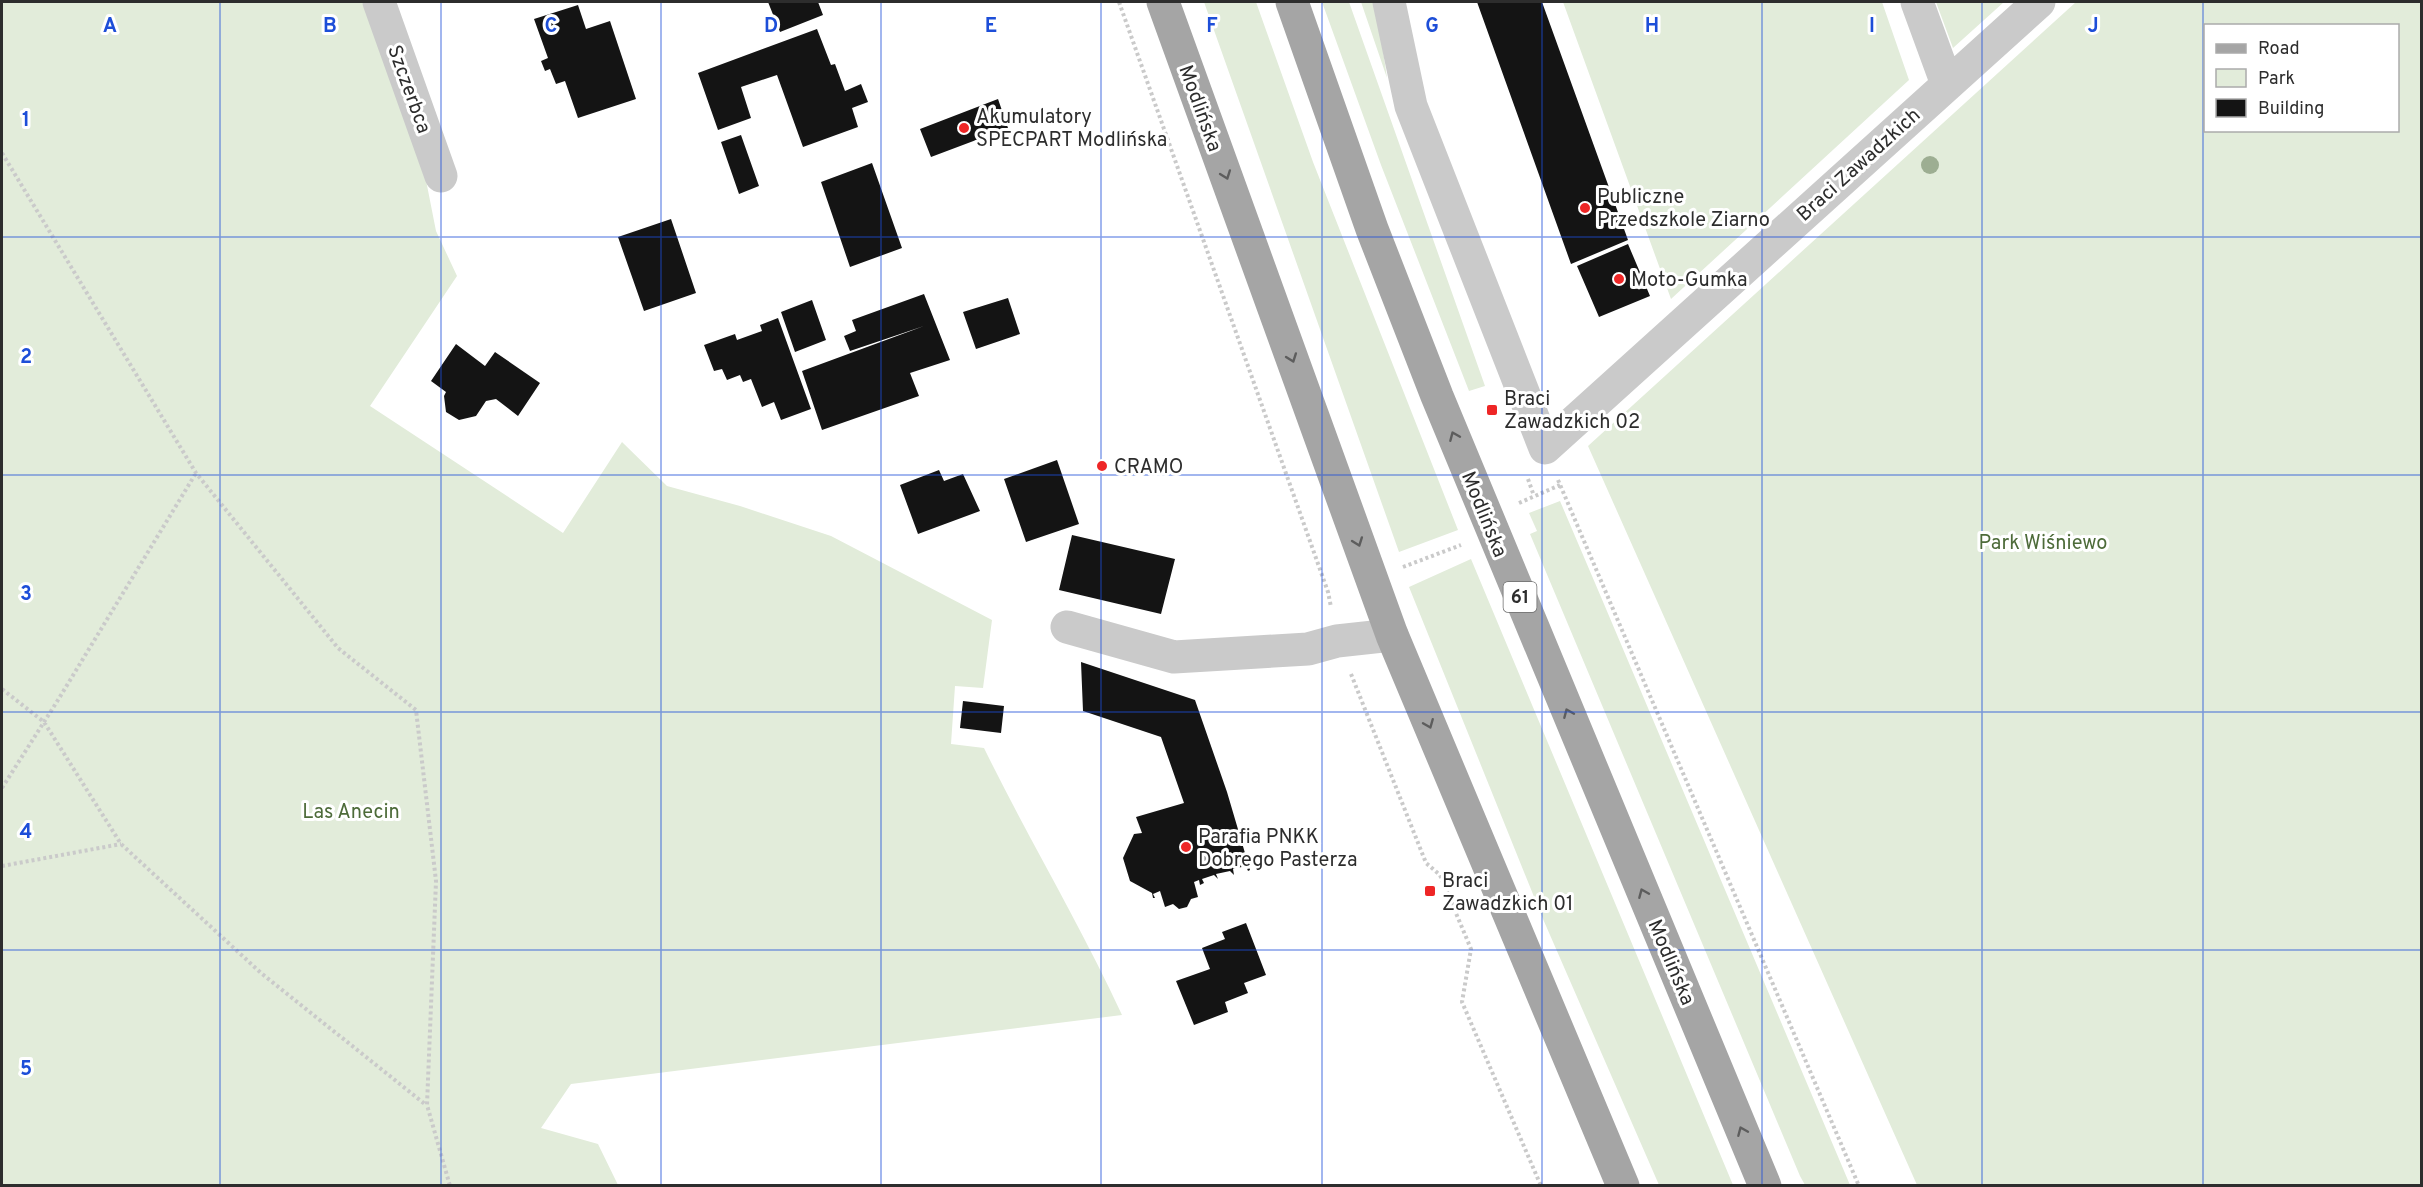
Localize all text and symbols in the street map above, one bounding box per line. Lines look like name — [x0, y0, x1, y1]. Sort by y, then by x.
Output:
text: A — [103, 14, 117, 40]
text: B — [323, 14, 337, 40]
text: C — [545, 14, 557, 40]
text: D — [764, 14, 778, 40]
text: E — [985, 14, 997, 40]
text: F — [1206, 14, 1218, 40]
text: G — [1425, 14, 1439, 40]
text: H — [1645, 14, 1659, 40]
text: I — [1869, 14, 1875, 40]
text: J — [2087, 14, 2099, 40]
legend — [2204, 24, 2399, 132]
text: Road — [2258, 38, 2300, 61]
street label: Szczerbca — [380, 42, 436, 137]
street label: Modlińska — [1171, 62, 1227, 156]
text: Park — [2258, 68, 2295, 91]
text: Building — [2258, 98, 2324, 121]
street label: Braci Zawadzkich — [1792, 103, 1927, 228]
place label: Akumulatory SPECPART Modlińska — [976, 105, 1167, 154]
text: 1 — [22, 108, 30, 134]
marker: Akumulatory SPECPART Modlińska — [957, 121, 971, 135]
one-way arrow — [1218, 169, 1231, 180]
place label: Publiczne Przedszkole Ziarno — [1597, 185, 1770, 234]
marker: Publiczne Przedszkole Ziarno — [1578, 201, 1592, 215]
place label: Moto-Gumka — [1631, 268, 1747, 294]
marker: Moto-Gumka — [1612, 272, 1626, 286]
text: 2 — [20, 345, 32, 371]
one-way arrow — [1284, 353, 1297, 363]
place label: Braci Zawadzkich 02 — [1504, 387, 1640, 436]
marker: Braci Zawadzkich 02 — [1485, 403, 1499, 417]
one-way arrow — [1449, 431, 1461, 442]
place label: CRAMO — [1114, 455, 1183, 481]
marker: CRAMO — [1095, 459, 1109, 473]
street label: Modlińska — [1454, 468, 1512, 562]
park label: Park Wiśniewo — [1979, 531, 2108, 557]
one-way arrow — [1351, 536, 1363, 547]
text: 3 — [20, 582, 32, 608]
road number: 61 — [1504, 582, 1537, 612]
one-way arrow — [1563, 709, 1575, 720]
one-way arrow — [1422, 717, 1434, 728]
park label: Las Anecin — [302, 800, 400, 826]
text: 4 — [20, 820, 32, 846]
place label: Parafia PNKK Dobrego Pasterza — [1198, 825, 1358, 874]
marker: Parafia PNKK Dobrego Pasterza — [1179, 840, 1193, 854]
place label: Braci Zawadzkich 01 — [1442, 869, 1574, 918]
marker: Braci Zawadzkich 01 — [1423, 884, 1437, 898]
one-way arrow — [1638, 889, 1650, 900]
street label: Modlińska — [1641, 916, 1700, 1009]
text: 5 — [20, 1057, 32, 1083]
one-way arrow — [1737, 1127, 1749, 1138]

